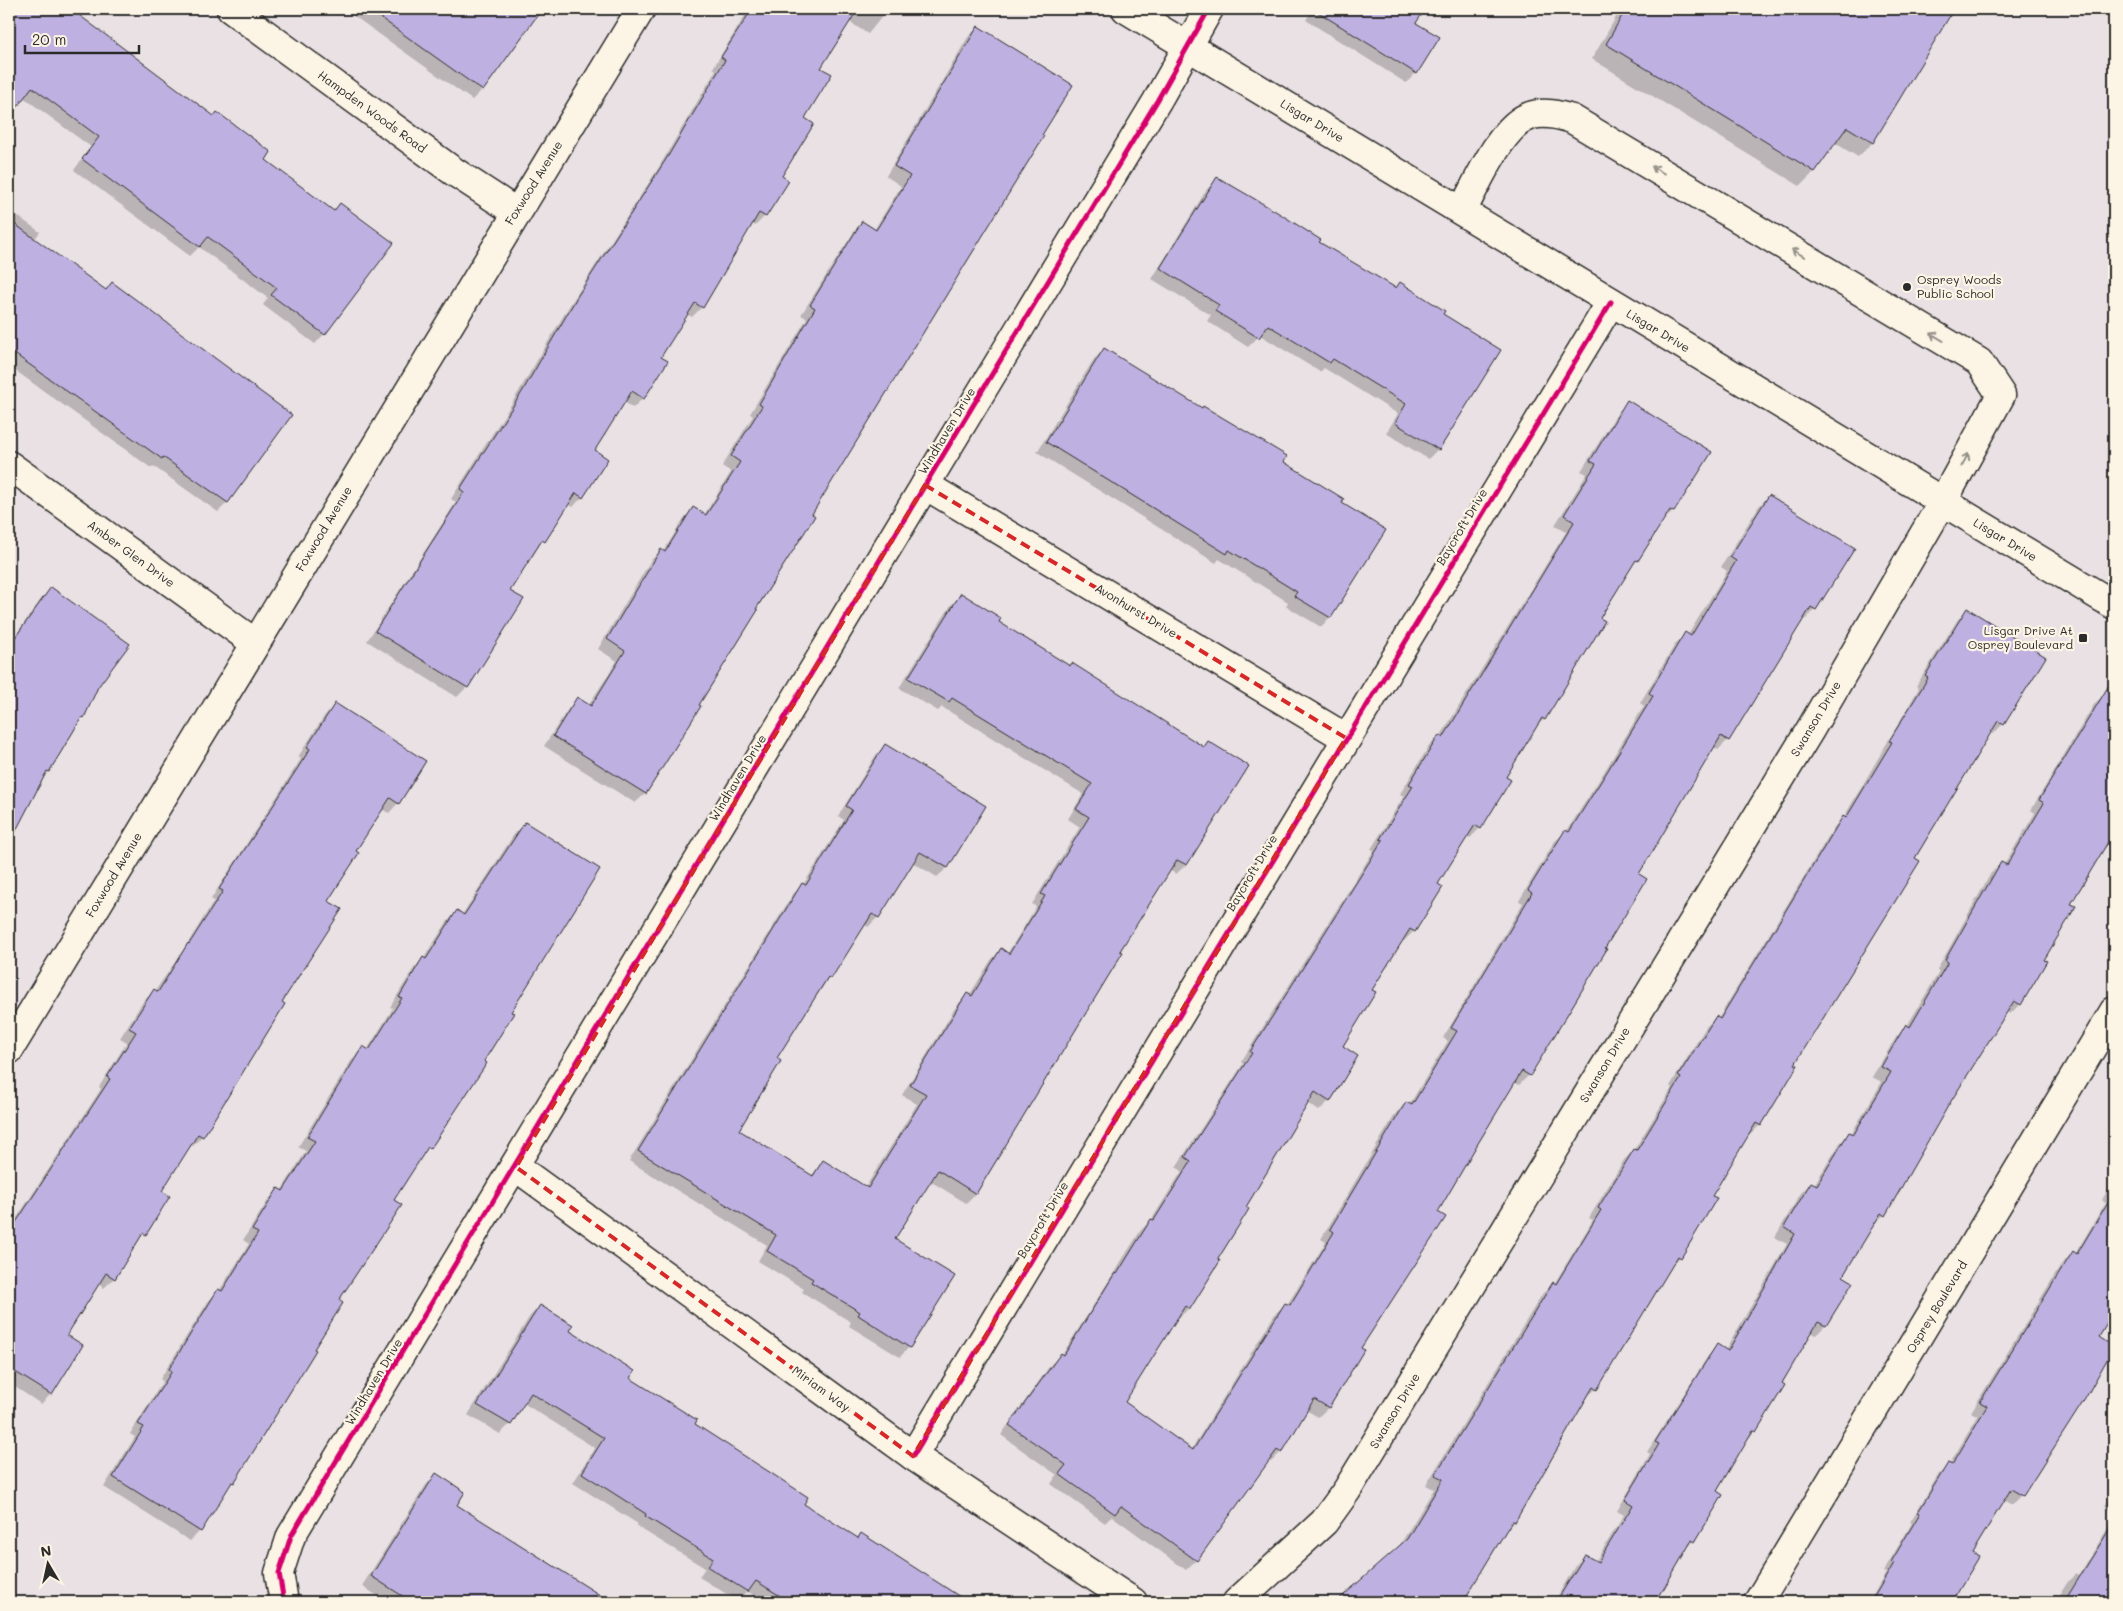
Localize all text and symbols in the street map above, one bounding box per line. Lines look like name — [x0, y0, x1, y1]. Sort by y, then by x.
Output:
scale bar — [25, 22, 139, 54]
text: 20 m — [32, 29, 66, 49]
street label: Hampden Woods Road — [315, 66, 430, 156]
street label: Lisgar Drive — [1278, 95, 1347, 146]
street label: Foxwood Avenue — [501, 137, 565, 228]
one-way arrow — [1652, 164, 1666, 174]
one-way arrow — [1791, 248, 1805, 258]
place label: Osprey Woods Public School — [1917, 271, 2002, 301]
marker: Osprey Woods Public School — [1901, 281, 1913, 293]
street label: Lisgar Drive — [1624, 305, 1693, 356]
one-way arrow — [1930, 332, 1944, 342]
street label: Windhaven Drive — [914, 384, 978, 477]
one-way arrow — [1961, 453, 1971, 468]
street label: Foxwood Avenue — [291, 483, 355, 574]
street label: Baycroft Drive — [1432, 485, 1490, 568]
street label: Lisgar Drive — [1971, 514, 2040, 565]
street label: Amber Glen Drive — [85, 516, 178, 590]
street label: Avonhurst Drive — [1092, 579, 1181, 641]
place label: Lisgar Drive At Osprey Boulevard — [1968, 622, 2073, 652]
marker: Lisgar Drive At Osprey Boulevard — [2077, 632, 2089, 644]
street label: Swanson Drive — [1786, 678, 1844, 759]
street label: Windhaven Drive — [705, 731, 769, 824]
street label: Foxwood Avenue — [81, 829, 145, 920]
street label: Baycroft Drive — [1222, 831, 1280, 914]
street label: Swanson Drive — [1575, 1024, 1633, 1105]
street label: Baycroft Drive — [1013, 1178, 1071, 1261]
street label: Osprey Boulevard — [1902, 1257, 1970, 1356]
street label: Windhaven Drive — [341, 1335, 405, 1428]
street label: Miriam Way — [789, 1362, 854, 1415]
street label: Swanson Drive — [1365, 1370, 1423, 1451]
north arrow — [22, 1538, 72, 1588]
text: N — [39, 1540, 53, 1561]

